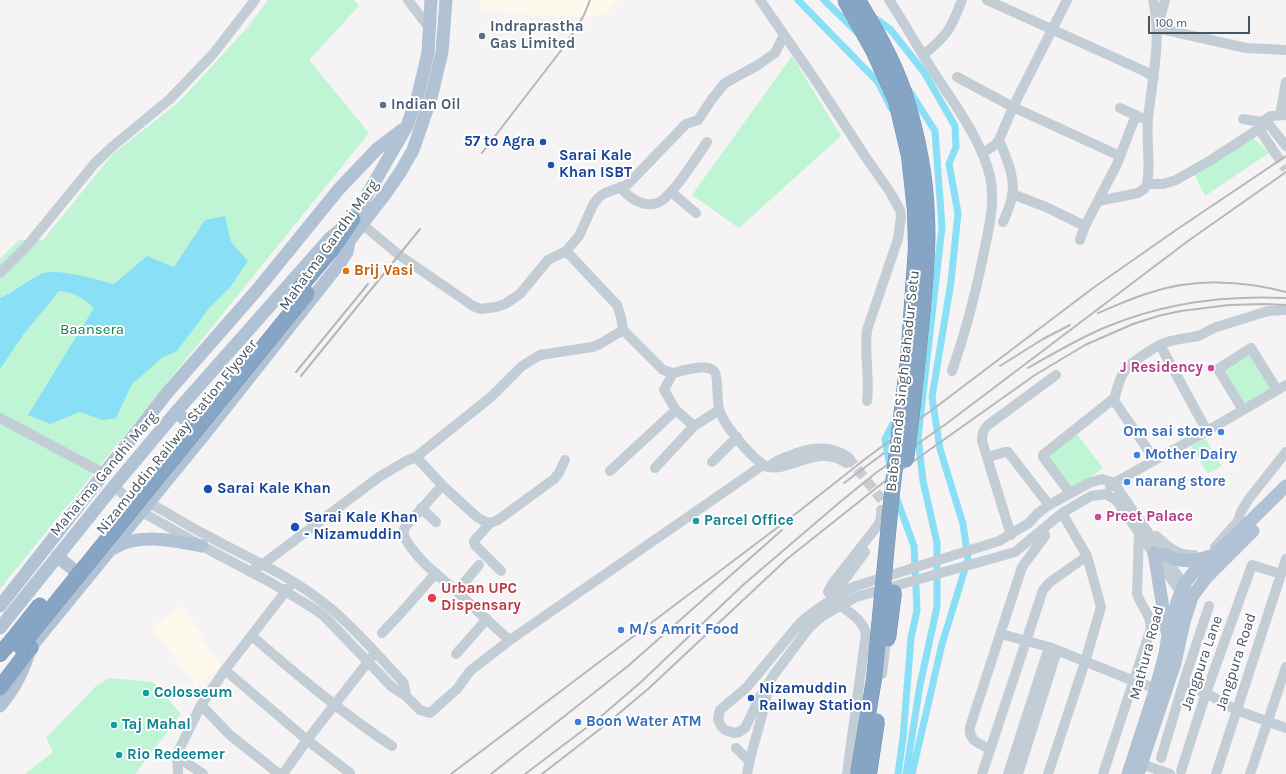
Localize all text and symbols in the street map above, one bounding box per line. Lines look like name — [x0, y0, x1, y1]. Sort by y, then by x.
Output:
scale bar — [1150, 8, 1252, 34]
text: 100 m — [1155, 16, 1187, 30]
place label: Indraprastha Gas Limited — [490, 18, 584, 53]
marker: Indraprastha Gas Limited — [477, 31, 487, 41]
place label: Indian Oil — [391, 96, 461, 114]
marker: Indian Oil — [378, 100, 388, 110]
place label: 57 to Agra — [464, 133, 535, 151]
marker: 57 to Agra — [538, 137, 548, 147]
place label: Sarai Kale Khan ISBT — [559, 147, 632, 182]
marker: Sarai Kale Khan ISBT — [546, 160, 556, 170]
street label: Mahatma Gandhi Marg — [275, 176, 383, 314]
place label: Brij Vasi — [354, 262, 413, 280]
marker: Brij Vasi — [341, 266, 351, 276]
street label: Baba Banda Singh Bahadur Setu — [882, 269, 924, 493]
park label: Baansera — [60, 321, 124, 339]
street label: Nizamuddin Railway Station Flyover — [93, 336, 261, 538]
place label: J Residency — [1120, 359, 1203, 377]
marker: J Residency — [1206, 363, 1216, 373]
street label: Mahatma Gandhi Marg — [47, 408, 161, 540]
place label: Om sai store — [1123, 423, 1213, 441]
marker: Om sai store — [1216, 427, 1226, 437]
place label: Mother Dairy — [1145, 446, 1237, 464]
marker: Mother Dairy — [1132, 450, 1142, 460]
place label: narang store — [1135, 473, 1226, 491]
marker: narang store — [1122, 477, 1132, 487]
place label: Sarai Kale Khan — [217, 480, 331, 498]
marker: Sarai Kale Khan — [202, 483, 214, 495]
place label: Preet Palace — [1106, 508, 1193, 526]
place label: Sarai Kale Khan - Nizamuddin — [304, 509, 418, 544]
place label: Parcel Office — [704, 512, 794, 530]
marker: Preet Palace — [1093, 512, 1103, 522]
marker: Parcel Office — [691, 516, 701, 526]
marker: Sarai Kale Khan - Nizamuddin — [289, 521, 301, 533]
place label: Urban UPC Dispensary — [441, 580, 521, 615]
marker: Urban UPC Dispensary — [426, 592, 438, 604]
street label: Mathura Road — [1126, 604, 1168, 702]
street label: Jangpura Road — [1212, 611, 1260, 713]
street label: Jangpura Lane — [1177, 613, 1227, 713]
place label: M/s Amrit Food — [629, 621, 739, 639]
marker: M/s Amrit Food — [616, 625, 626, 635]
place label: Nizamuddin Railway Station — [759, 680, 871, 715]
place label: Colosseum — [154, 684, 232, 702]
marker: Colosseum — [141, 688, 151, 698]
marker: Nizamuddin Railway Station — [746, 693, 756, 703]
place label: Boon Water ATM — [586, 713, 702, 731]
place label: Taj Mahal — [122, 716, 191, 734]
marker: Boon Water ATM — [573, 717, 583, 727]
marker: Taj Mahal — [109, 720, 119, 730]
place label: Rio Redeemer — [127, 746, 225, 764]
marker: Rio Redeemer — [114, 750, 124, 760]

